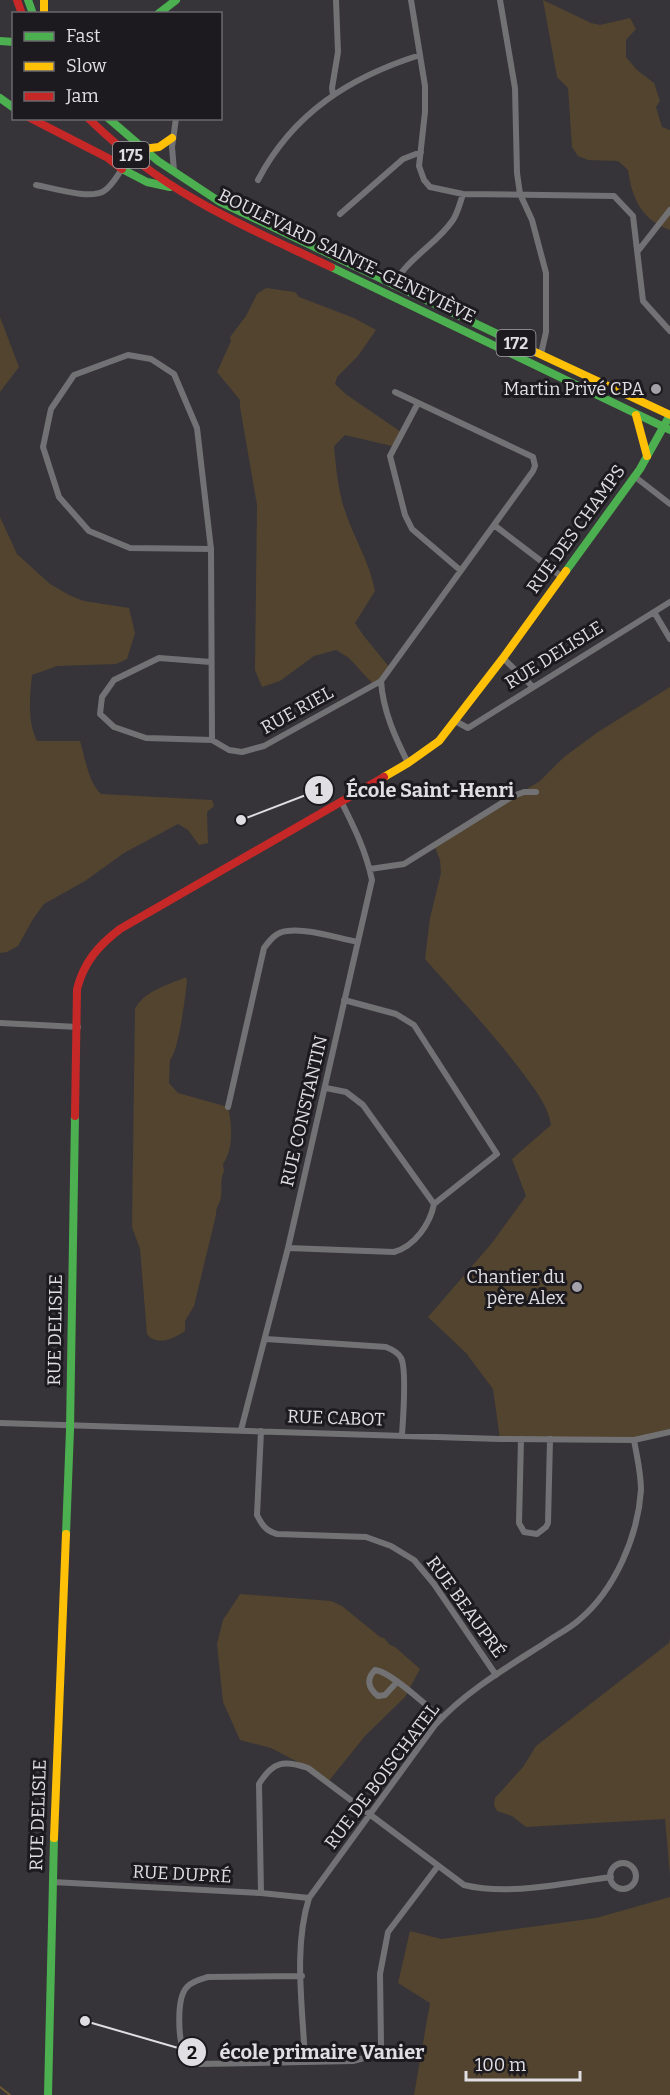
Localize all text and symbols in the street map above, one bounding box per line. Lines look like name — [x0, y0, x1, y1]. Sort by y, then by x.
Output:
legend — [12, 12, 222, 120]
text: Fast — [66, 25, 101, 47]
text: Slow — [66, 55, 107, 77]
text: Jam — [65, 85, 99, 107]
road number: 175 — [113, 142, 149, 168]
street label: BOULEVARD SAINTE-GENEVIÈVE — [215, 183, 480, 328]
road number: 172 — [496, 330, 536, 356]
place label: Martin Privé CPA — [504, 378, 644, 400]
marker: Martin Privé CPA — [649, 382, 663, 396]
street label: RUE DES CHAMPS — [522, 461, 630, 597]
street label: RUE DELISLE — [501, 616, 607, 694]
street label: RUE RIEL — [257, 681, 337, 739]
callout: École Saint-Henri — [304, 771, 526, 809]
text: École Saint-Henri — [346, 777, 515, 802]
text: 1 — [315, 779, 323, 801]
street label: RUE CONSTANTIN — [276, 1033, 332, 1189]
place label: Chantier du père Alex — [466, 1266, 565, 1309]
street label: RUE DELISLE — [43, 1274, 67, 1386]
marker: Chantier du père Alex — [570, 1280, 584, 1294]
street label: RUE CABOT — [287, 1405, 386, 1431]
street label: RUE BEAUPRÉ — [422, 1551, 511, 1662]
street label: RUE DE BOISCHATEL — [320, 1699, 444, 1853]
street label: RUE DELISLE — [25, 1759, 51, 1871]
street label: RUE DUPRÉ — [132, 1859, 232, 1888]
callout: école primaire Vanier — [177, 2033, 436, 2071]
text: école primaire Vanier — [219, 2040, 425, 2064]
text: 2 — [187, 2042, 197, 2064]
scale bar — [466, 2044, 580, 2082]
text: 100 m — [475, 2054, 526, 2076]

